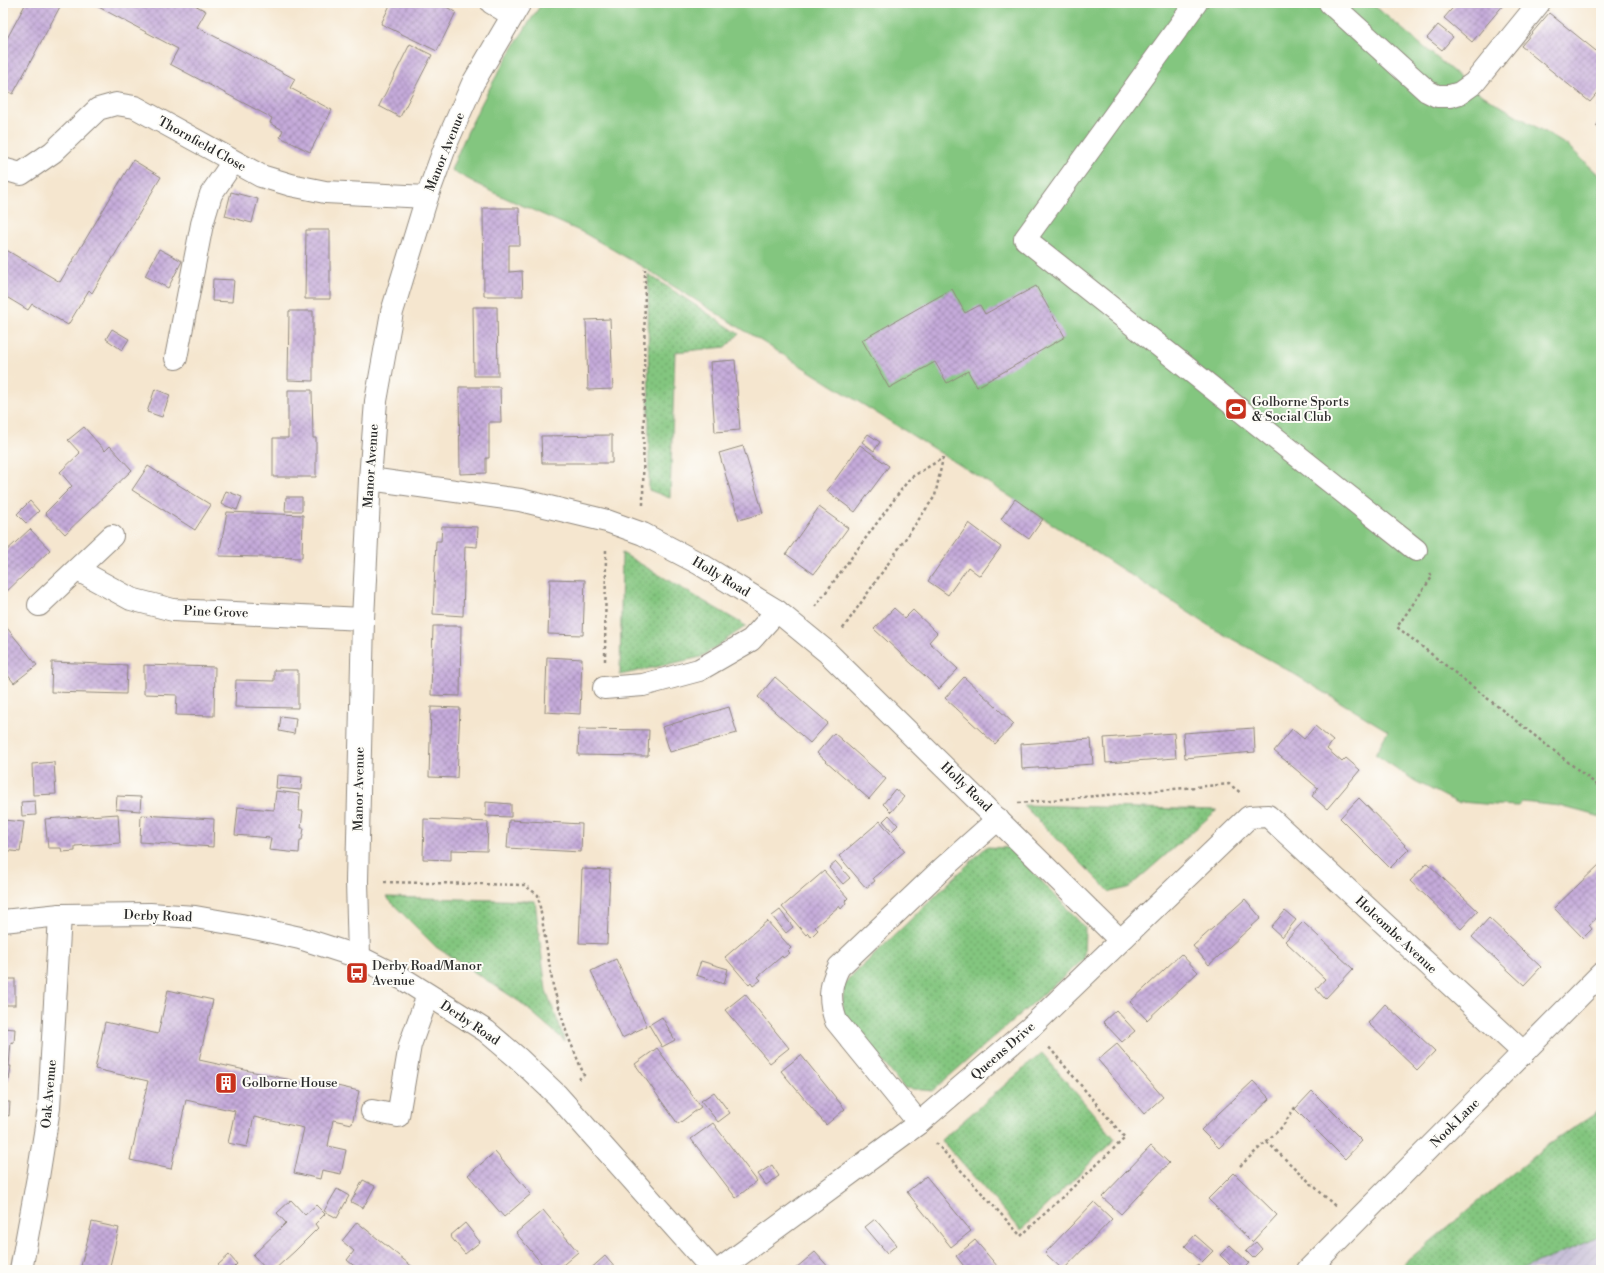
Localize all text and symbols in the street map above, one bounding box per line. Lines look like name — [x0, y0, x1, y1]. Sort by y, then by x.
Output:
street label: Manor Avenue — [422, 110, 468, 194]
street label: Thornfield Close — [155, 113, 249, 175]
place label: Golborne Sports & Social Club — [1252, 394, 1349, 425]
sports icon: Golborne Sports & Social Club — [1223, 396, 1249, 422]
street label: Manor Avenue — [360, 423, 382, 509]
street label: Holly Road — [689, 554, 753, 601]
street label: Pine Grove — [183, 603, 249, 621]
street label: Manor Avenue — [350, 746, 368, 831]
street label: Holly Road — [937, 759, 995, 816]
street label: Holcombe Avenue — [1352, 893, 1441, 977]
street label: Derby Road — [123, 907, 193, 925]
place label: Derby Road/Manor Avenue — [371, 958, 482, 989]
bus stop icon: Derby Road/Manor Avenue — [344, 960, 370, 986]
street label: Derby Road — [437, 997, 503, 1049]
street label: Queens Drive — [968, 1018, 1039, 1083]
street label: Oak Avenue — [38, 1058, 60, 1129]
building icon: Golborne House — [213, 1070, 239, 1096]
place label: Golborne House — [242, 1075, 338, 1091]
street label: Nook Lane — [1427, 1095, 1483, 1151]

